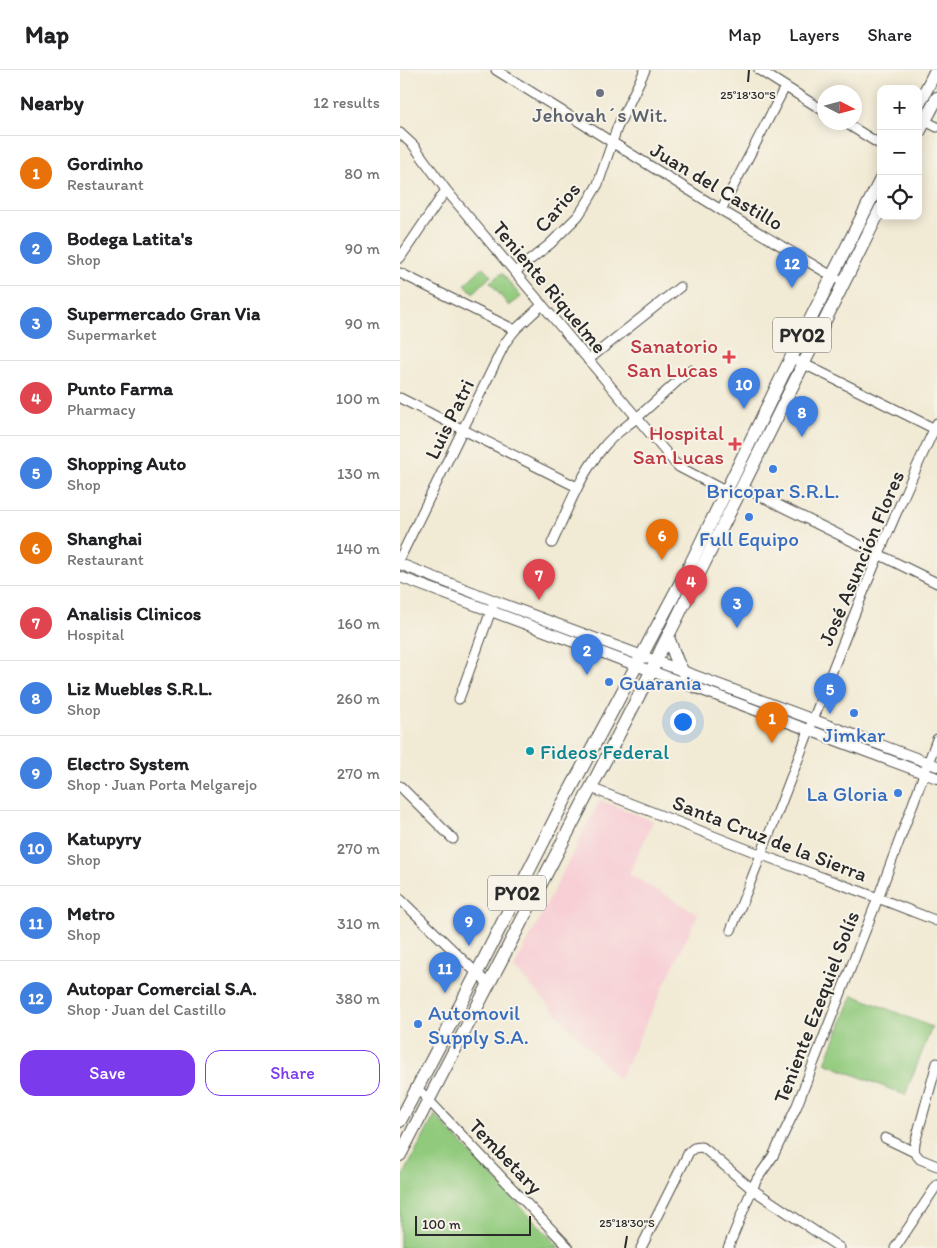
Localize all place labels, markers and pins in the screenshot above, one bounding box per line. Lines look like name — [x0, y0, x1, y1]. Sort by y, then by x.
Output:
marker: Jehovah´s Wit. — [594, 87, 606, 99]
place label: Jehovah´s Wit. — [532, 102, 668, 127]
pin: 12 — [776, 247, 808, 288]
place label: Sanatorio San Lucas — [627, 333, 718, 382]
marker: Sanatorio San Lucas — [722, 350, 736, 364]
pin: 10 — [728, 368, 760, 409]
pin: 8 — [786, 396, 818, 437]
place label: Hospital San Lucas — [633, 420, 724, 469]
marker: Hospital San Lucas — [728, 437, 742, 451]
marker: Bricopar S.R.L. — [767, 463, 779, 475]
place label: Bricopar S.R.L. — [706, 478, 840, 503]
marker: Full Equipo — [743, 511, 755, 523]
pin: 6 — [646, 519, 678, 560]
place label: Full Equipo — [699, 526, 799, 551]
pin: 7 — [523, 559, 555, 600]
pin: 4 — [675, 565, 707, 606]
pin: 3 — [721, 587, 753, 628]
pin: 2 — [571, 634, 603, 675]
place label: Guarania — [619, 670, 702, 695]
pin: 5 — [814, 673, 846, 714]
marker: Guarania — [603, 676, 615, 688]
pin: 1 — [756, 702, 788, 743]
marker: Jimkar — [848, 707, 860, 719]
place label: Jimkar — [823, 722, 886, 747]
place label: Fideos Federal — [540, 739, 669, 764]
marker: Fideos Federal — [524, 745, 536, 757]
place label: La Gloria — [806, 781, 888, 806]
marker: La Gloria — [892, 787, 904, 799]
pin: 9 — [453, 905, 485, 946]
pin: 11 — [429, 952, 461, 993]
place label: Automovil Supply S.A. — [428, 1000, 529, 1049]
marker: Automovil Supply S.A. — [412, 1018, 424, 1030]

